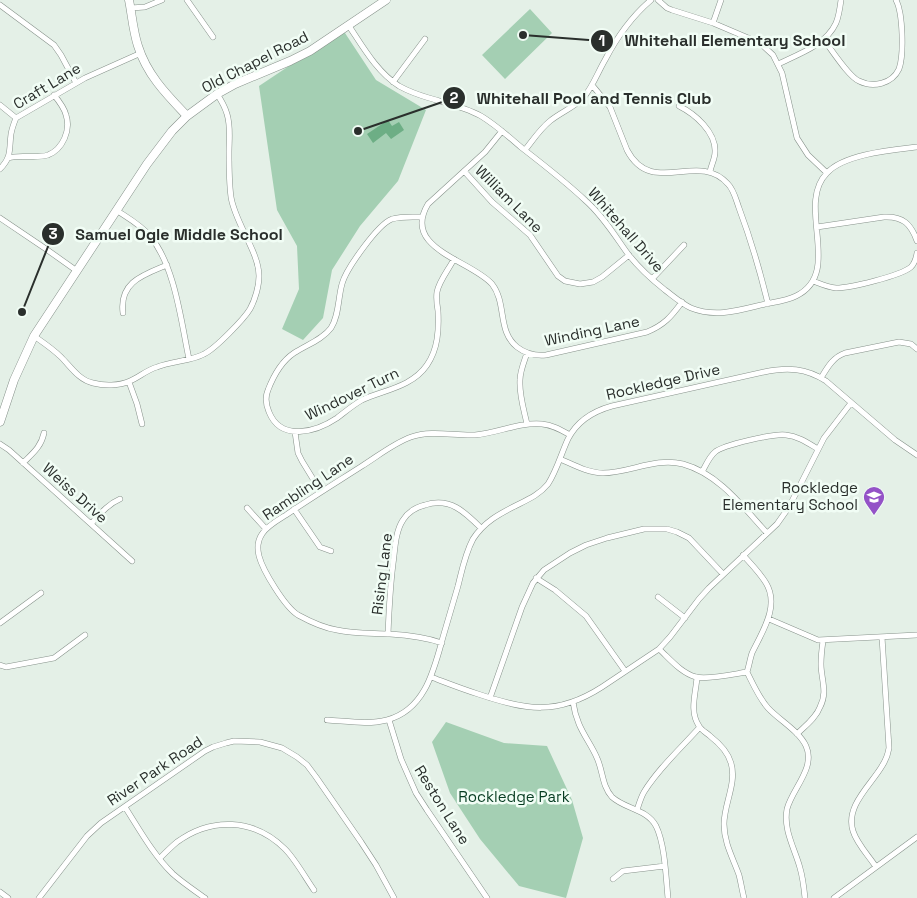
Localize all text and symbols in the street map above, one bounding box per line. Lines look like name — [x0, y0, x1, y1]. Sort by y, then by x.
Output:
callout: Whitehall Elementary School — [590, 25, 856, 56]
street label: Old Chapel Road — [198, 26, 311, 97]
text: Whitehall Elementary School — [625, 30, 845, 51]
text: 1 — [599, 31, 605, 50]
street label: Craft Lane — [10, 58, 84, 113]
callout: Whitehall Pool and Tennis Club — [441, 82, 722, 113]
text: 2 — [450, 88, 459, 107]
text: Whitehall Pool and Tennis Club — [477, 88, 711, 109]
street label: William Lane — [471, 161, 547, 237]
street label: Whitehall Drive — [584, 183, 669, 276]
callout: Samuel Ogle Middle School — [41, 219, 293, 250]
text: 3 — [48, 224, 58, 243]
text: Samuel Ogle Middle School — [75, 224, 283, 245]
street label: Winding Lane — [543, 311, 641, 350]
street label: Rockledge Drive — [604, 359, 722, 404]
street label: Windover Turn — [302, 363, 402, 424]
street label: Rambling Lane — [259, 449, 357, 524]
street label: Weiss Drive — [39, 458, 112, 527]
place label: Rockledge Elementary School — [722, 478, 858, 514]
school or university icon: Rockledge Elementary School — [862, 485, 886, 516]
street label: Rising Lane — [367, 532, 396, 616]
street label: River Park Road — [103, 732, 206, 810]
street label: Reston Lane — [411, 762, 474, 848]
park label: Rockledge Park — [458, 787, 570, 806]

